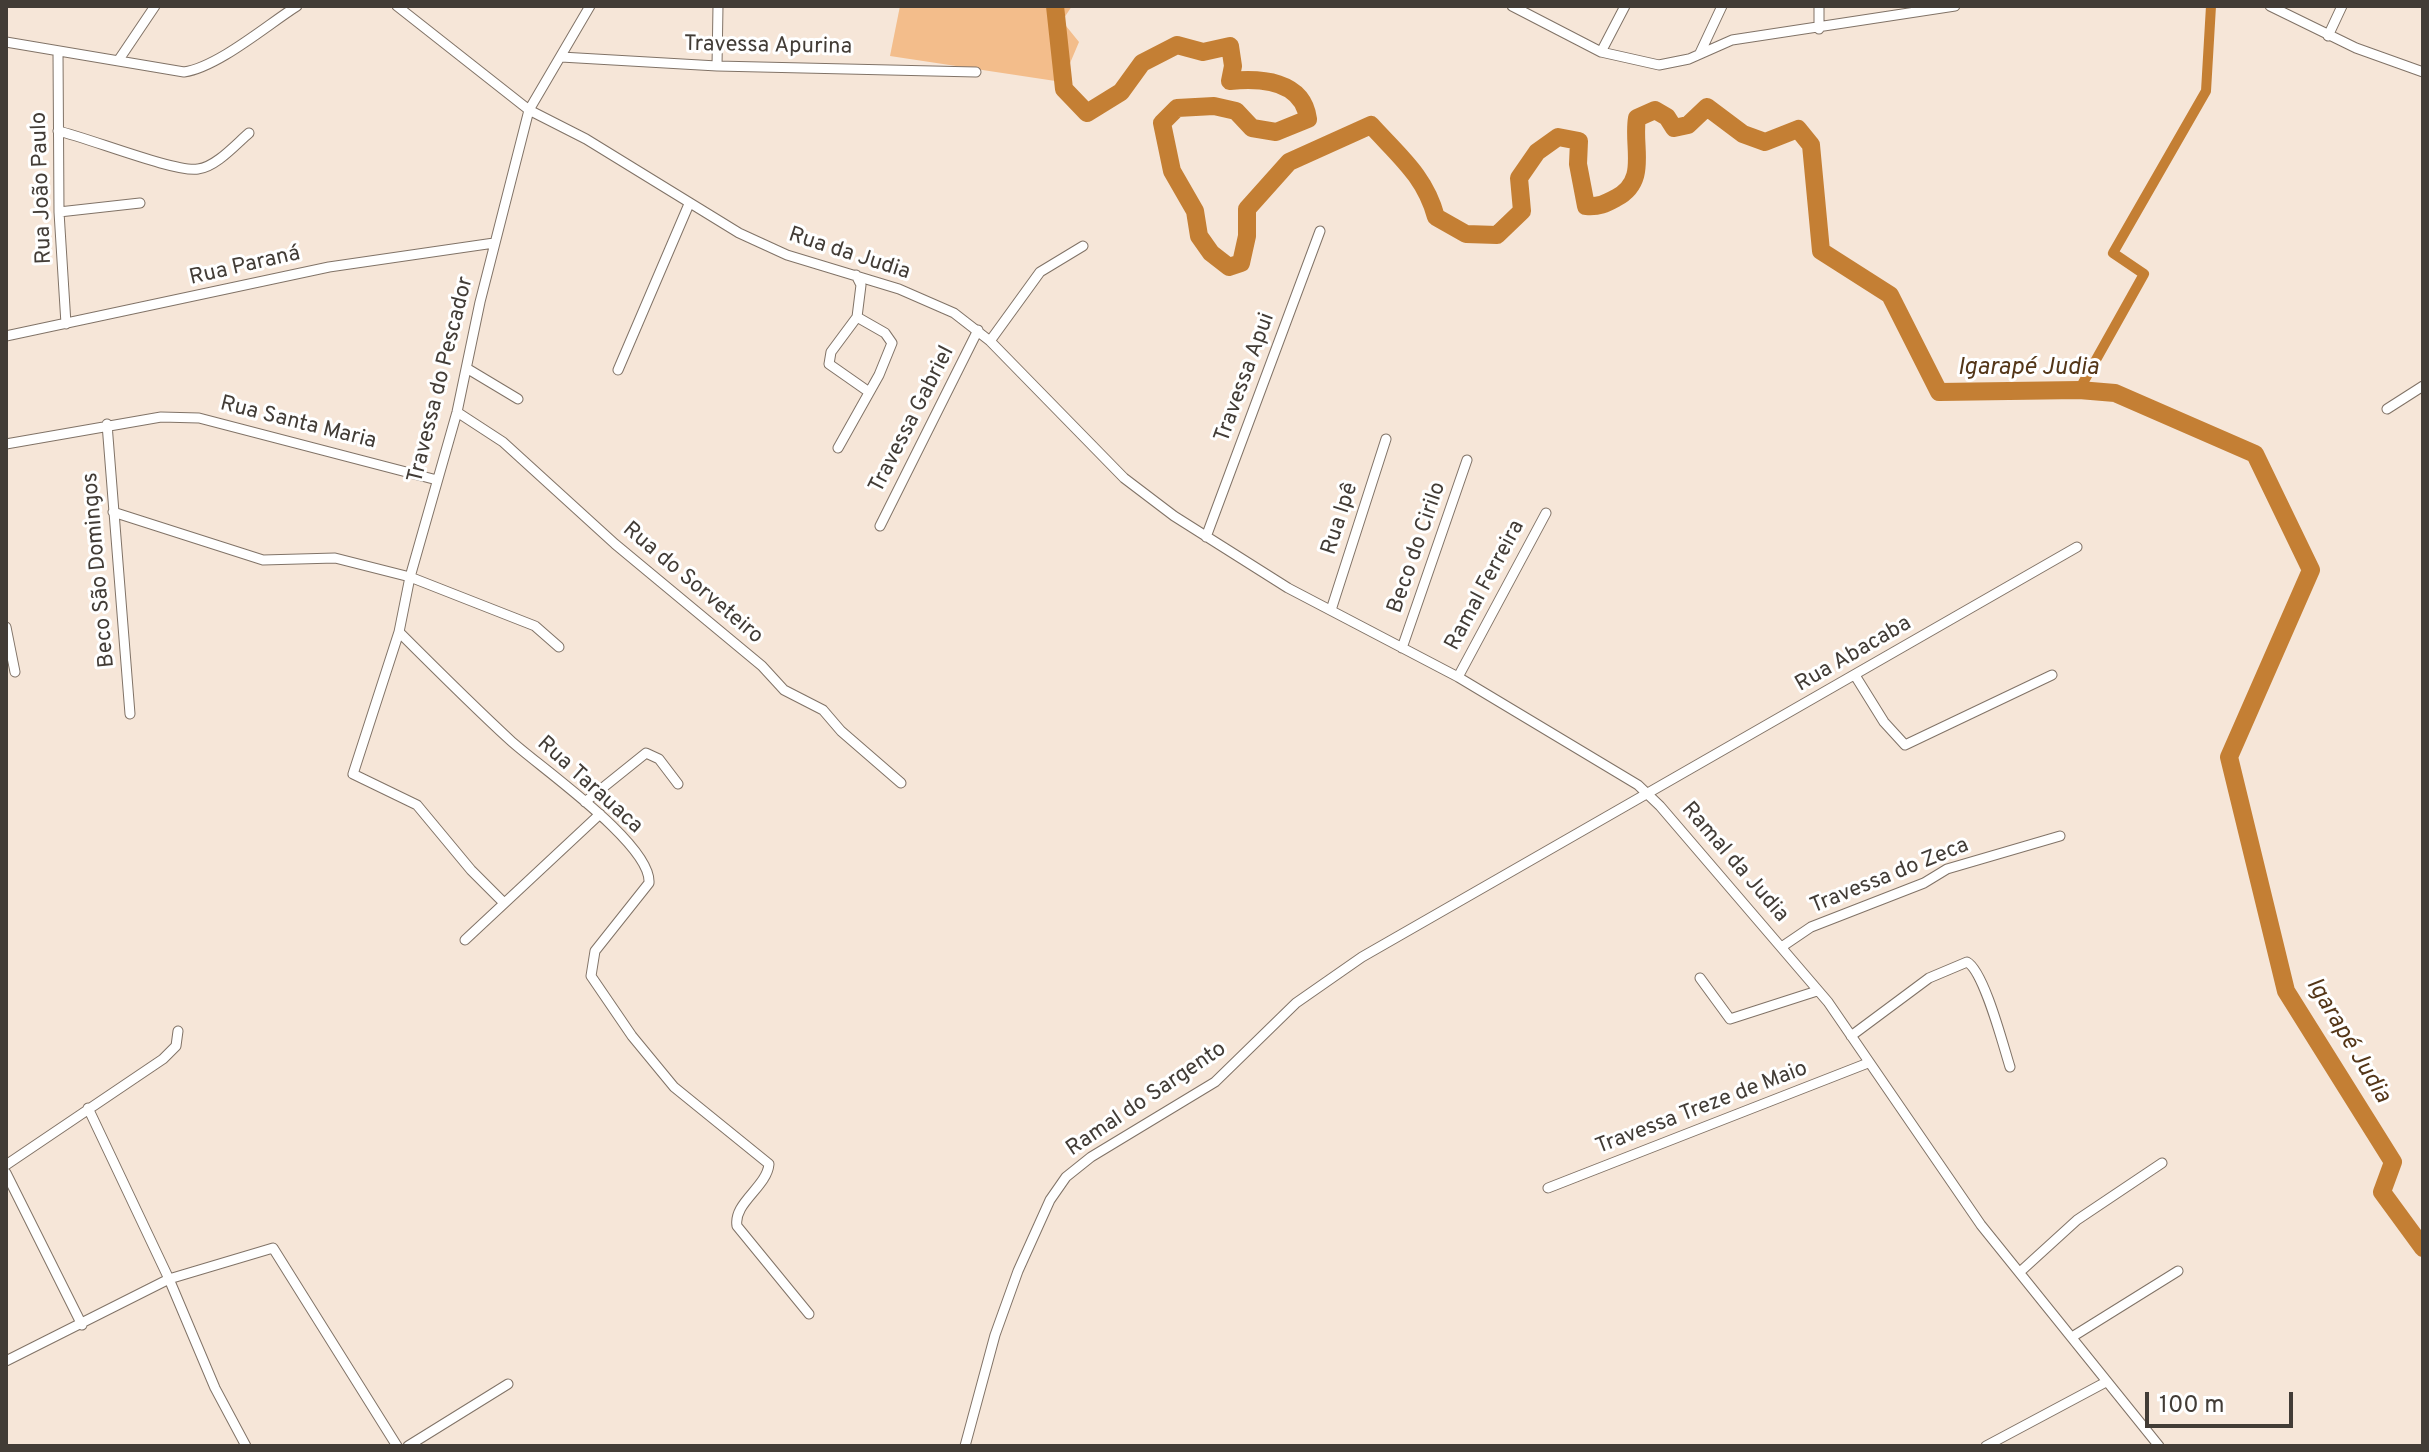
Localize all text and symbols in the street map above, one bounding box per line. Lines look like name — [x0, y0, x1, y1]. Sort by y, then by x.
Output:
street label: Travessa Apurina — [684, 32, 852, 62]
street label: Rua João Paulo — [27, 111, 59, 265]
street label: Rua da Judia — [785, 223, 913, 287]
street label: Rua Paraná — [187, 241, 303, 293]
street label: Travessa do Pescador — [404, 274, 480, 486]
street label: Travessa Apui — [1210, 310, 1282, 446]
street label: Travessa Gabriel — [865, 342, 961, 498]
water label: Igarapé Judia — [1957, 355, 2099, 383]
street label: Rua Santa Maria — [217, 392, 379, 456]
street label: Beco São Domingos — [78, 471, 122, 669]
street label: Beco do Cirilo — [1383, 479, 1453, 617]
street label: Rua Ipê — [1317, 480, 1365, 558]
street label: Ramal Ferreira — [1441, 516, 1531, 656]
street label: Rua do Sorveteiro — [616, 517, 768, 651]
street label: Rua Abacaba — [1791, 611, 1917, 699]
street label: Rua Tarauaca — [531, 732, 647, 840]
street label: Ramal da Judia — [1675, 798, 1793, 928]
street label: Travessa do Zeca — [1807, 833, 1973, 921]
water label: Igarapé Judia — [2298, 973, 2396, 1109]
street label: Ramal do Sargento — [1062, 1037, 1232, 1163]
street label: Travessa Treze de Maio — [1592, 1056, 1812, 1162]
scale bar — [2149, 1376, 2297, 1426]
text: 100 m — [2159, 1391, 2225, 1421]

